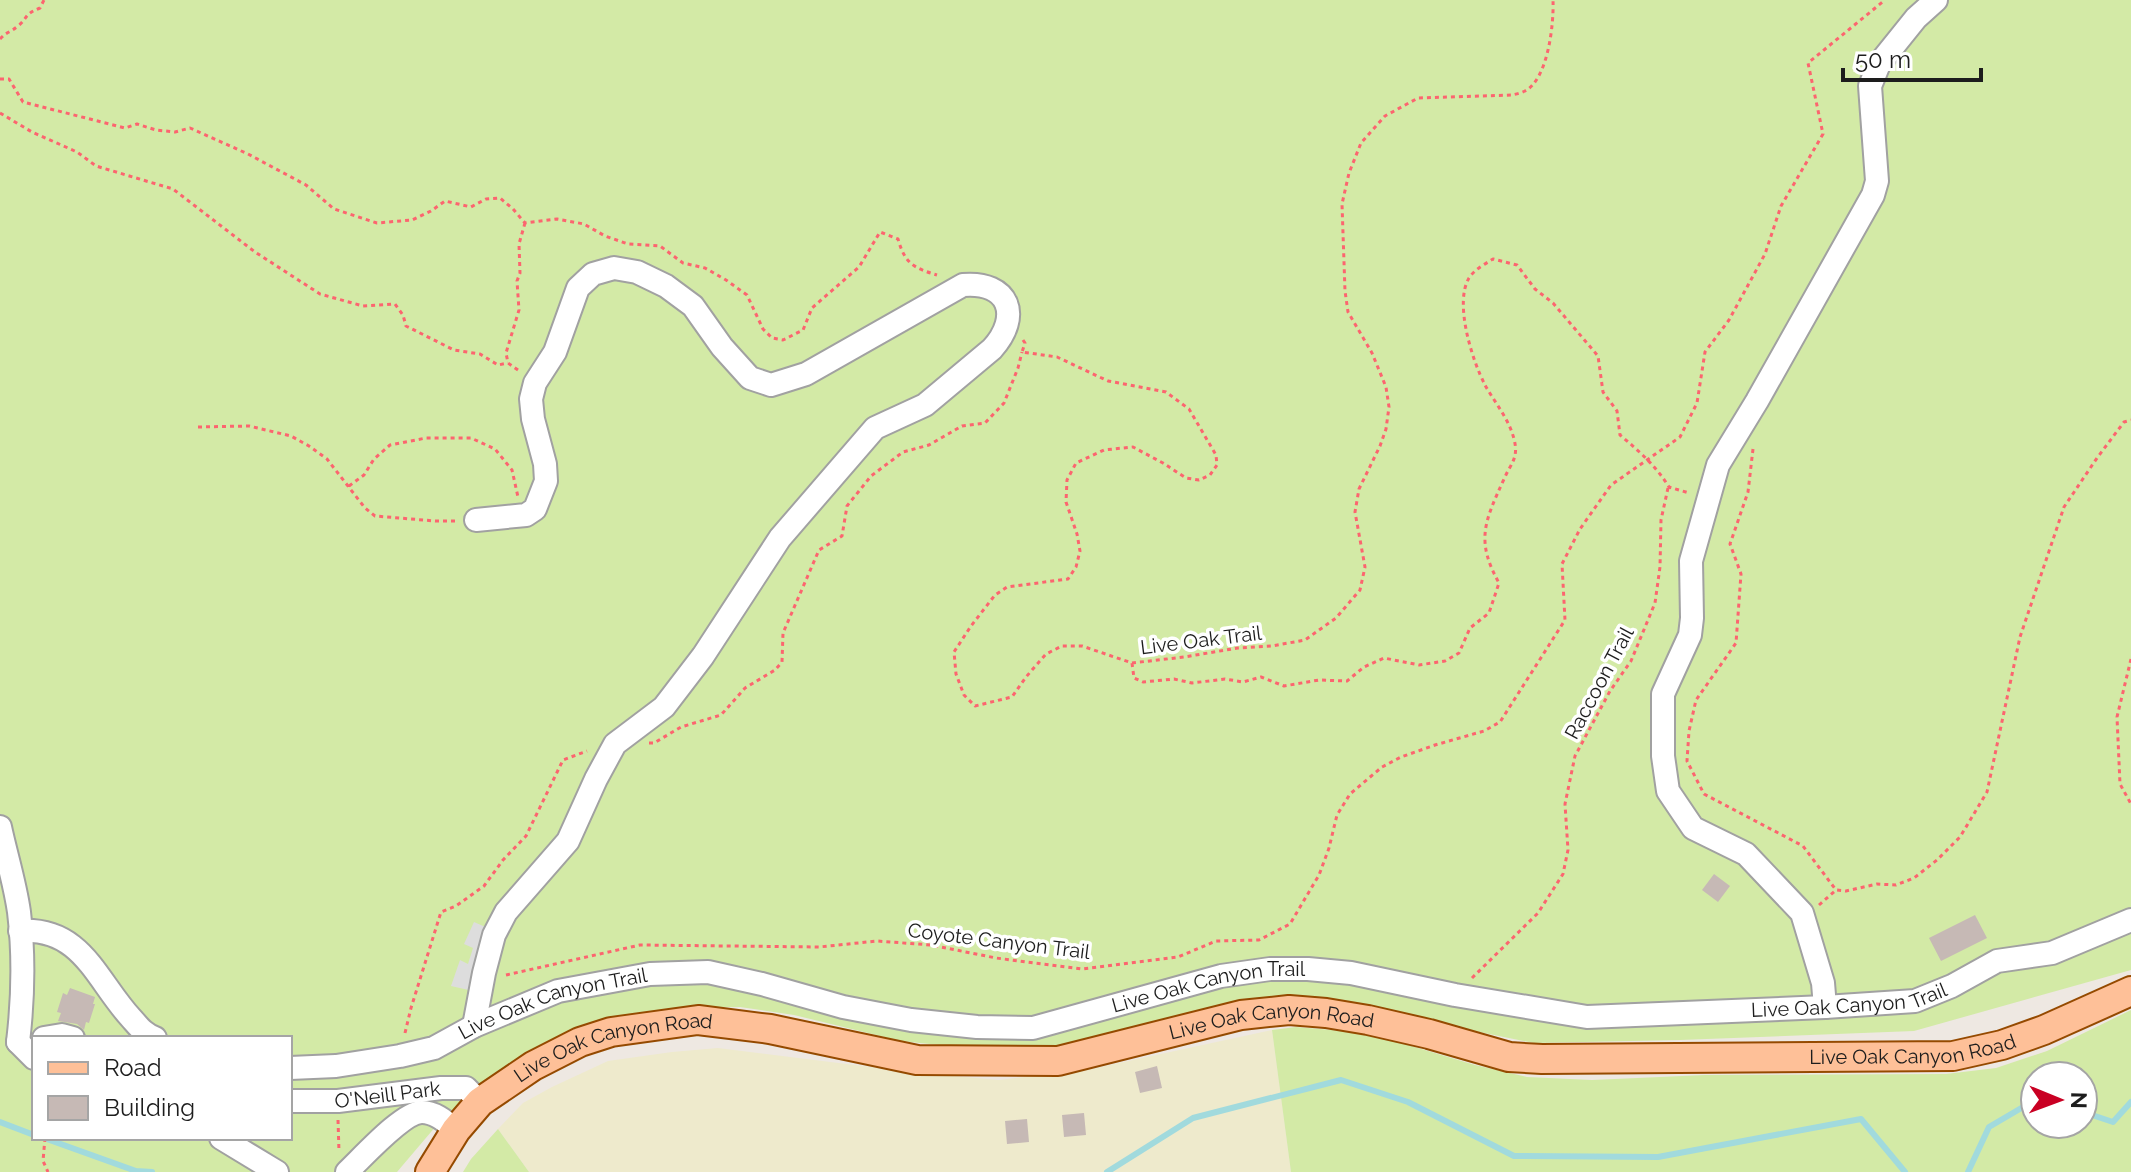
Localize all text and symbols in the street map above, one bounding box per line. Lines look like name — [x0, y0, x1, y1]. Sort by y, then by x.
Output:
scale bar — [1843, 32, 1981, 82]
text: 50 m — [1855, 45, 1911, 74]
street label: Live Oak Trail — [1139, 621, 1264, 659]
street label: Raccoon Trail — [1559, 622, 1639, 743]
street label: Coyote Canyon Trail — [906, 918, 1092, 964]
street label: Live Oak Canyon Trail — [1109, 957, 1306, 1018]
street label: Live Oak Canyon Trail — [454, 963, 650, 1044]
street label: Live Oak Canyon Trail — [1751, 977, 1951, 1022]
street label: Live Oak Canyon Road — [1166, 998, 1376, 1045]
street label: Live Oak Canyon Road — [509, 1008, 714, 1087]
street label: Live Oak Canyon Road — [1809, 1029, 2019, 1069]
legend — [32, 1036, 292, 1140]
text: Road — [104, 1053, 162, 1082]
north arrow — [2019, 1060, 2099, 1140]
street label: O'Neill Park — [333, 1076, 442, 1113]
text: N — [2066, 1092, 2092, 1109]
text: Building — [104, 1093, 195, 1122]

